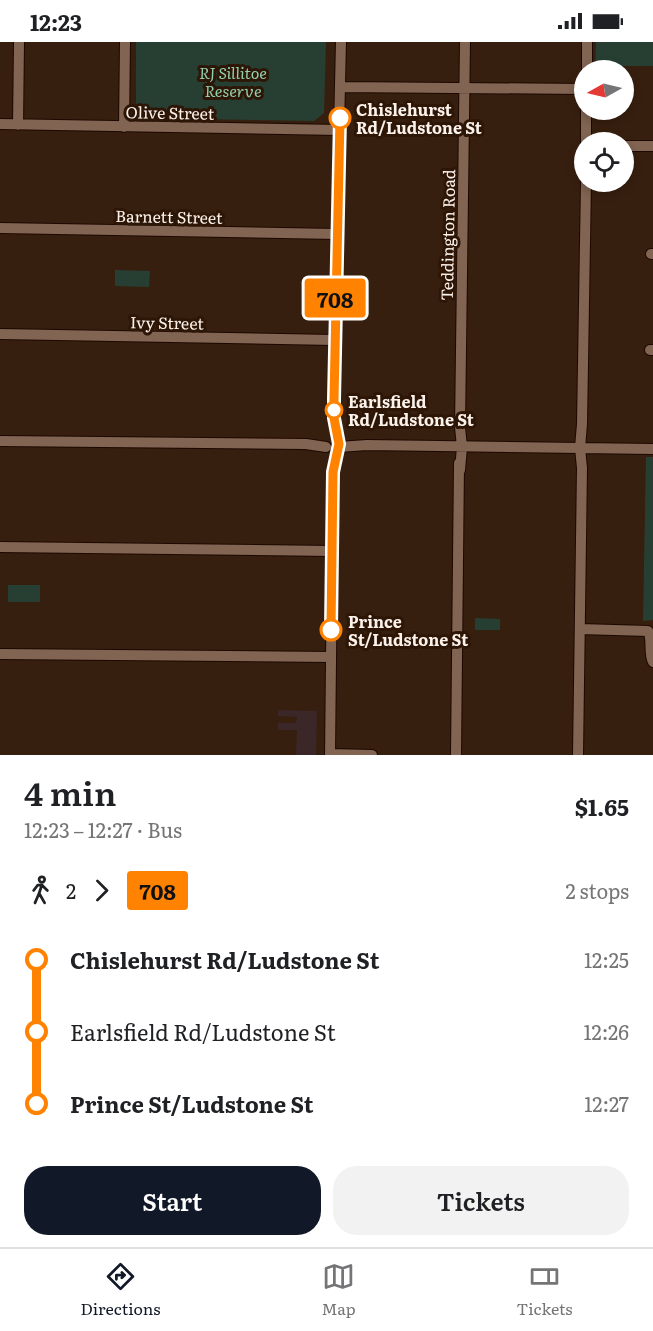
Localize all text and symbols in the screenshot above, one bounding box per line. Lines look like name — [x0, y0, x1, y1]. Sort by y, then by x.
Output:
text: 12:23 — [30, 5, 82, 38]
park label: RJ Sillitoe Reserve — [199, 60, 267, 102]
north arrow — [574, 60, 634, 120]
map controls — [574, 60, 634, 192]
place label: Chislehurst Rd/Ludstone St — [356, 97, 482, 139]
street label: Olive Street — [126, 99, 215, 125]
marker: Chislehurst Rd/Ludstone St — [329, 107, 351, 129]
button: locate — [574, 132, 634, 192]
street label: Teddington Road — [434, 169, 460, 301]
street label: Barnett Street — [115, 203, 223, 229]
line badge: 708 — [300, 278, 370, 318]
text: 708 — [317, 283, 353, 314]
street label: Ivy Street — [130, 309, 205, 335]
place label: Earlsfield Rd/Ludstone St — [348, 389, 474, 431]
marker: Earlsfield Rd/Ludstone St — [325, 401, 343, 419]
place label: Prince St/Ludstone St — [348, 609, 468, 651]
marker: Prince St/Ludstone St — [320, 619, 342, 641]
text: 4 min — [24, 767, 116, 816]
text: $1.65 — [575, 790, 629, 823]
text: 12:23 – 12:27 · Bus — [24, 814, 182, 844]
icon: walk — [24, 874, 57, 907]
icon: forward — [85, 874, 118, 907]
text: 2 — [66, 875, 76, 905]
text: 708 — [139, 875, 176, 906]
text: 2 stops — [565, 875, 629, 905]
text: Chislehurst Rd/Ludstone St — [70, 943, 379, 976]
text: 12:25 — [584, 944, 629, 974]
text: Earlsfield Rd/Ludstone St — [70, 1015, 336, 1048]
text: 12:26 — [583, 1016, 629, 1046]
text: Prince St/Ludstone St — [70, 1087, 314, 1120]
text: 12:27 — [584, 1088, 629, 1118]
button: Start — [24, 1166, 321, 1235]
button: Tickets — [333, 1166, 629, 1235]
tab: Directions — [81, 1260, 160, 1320]
tab: Map — [321, 1260, 356, 1320]
tab: Tickets — [517, 1260, 572, 1320]

